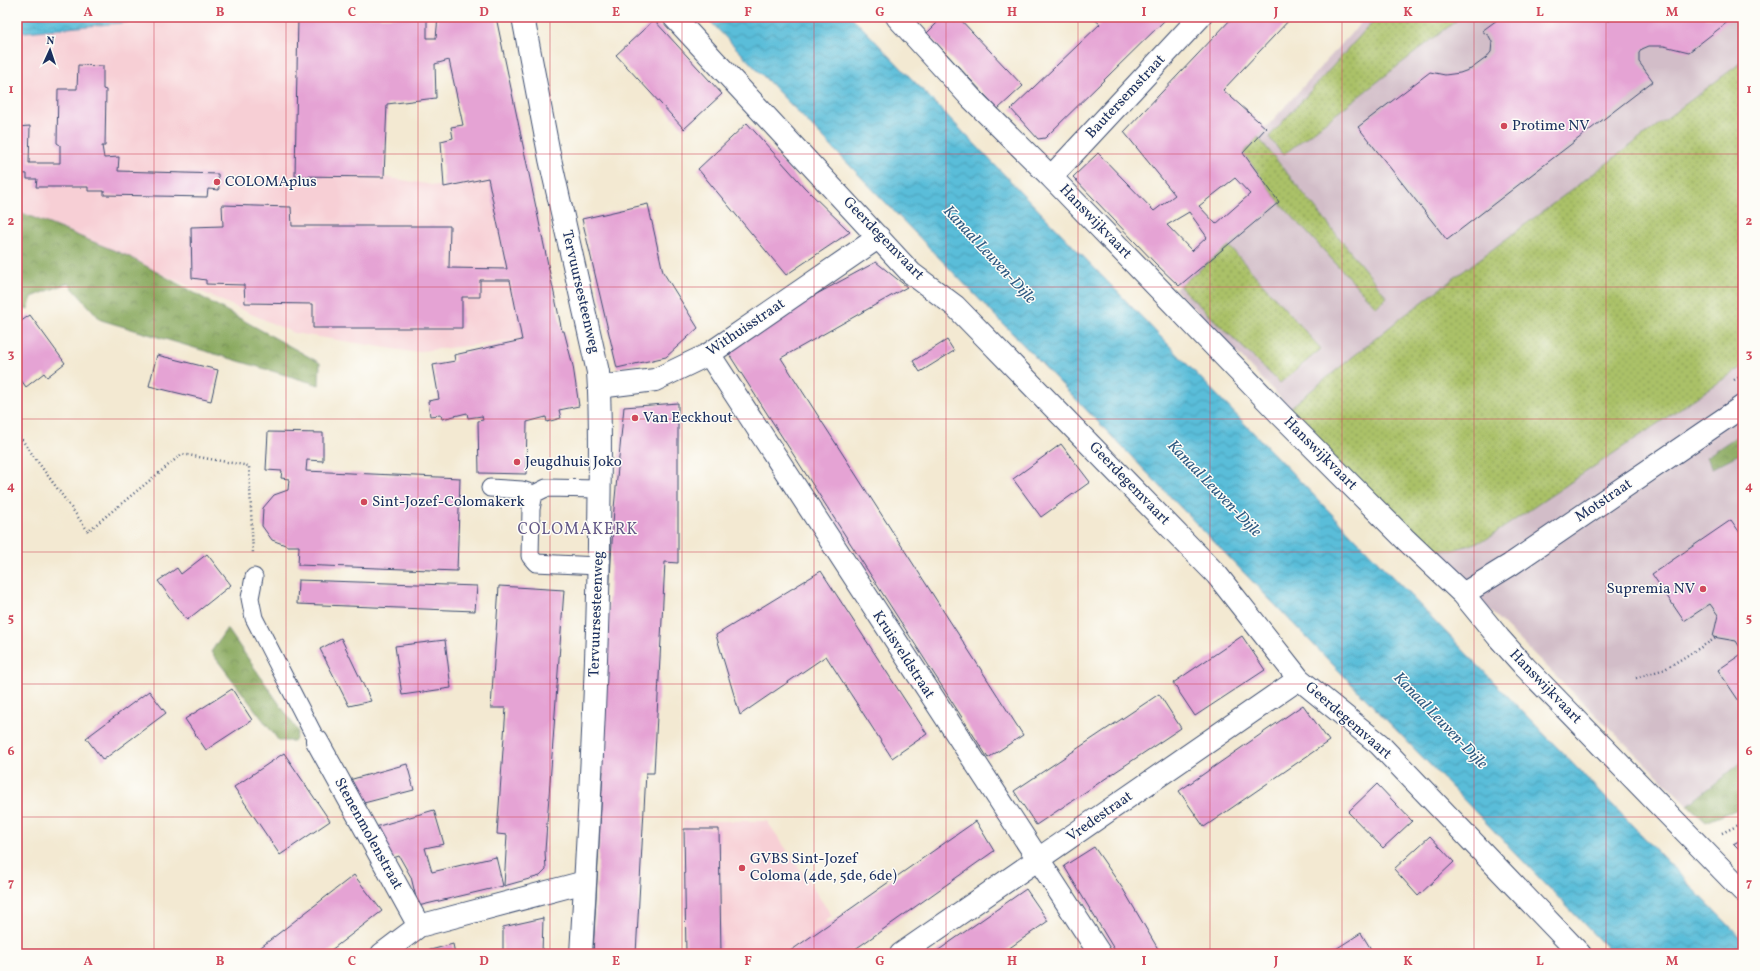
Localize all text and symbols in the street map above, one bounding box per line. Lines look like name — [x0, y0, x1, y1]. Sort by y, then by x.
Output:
text: A — [83, 4, 93, 22]
text: B — [216, 4, 225, 22]
text: C — [348, 4, 356, 22]
text: D — [479, 4, 489, 22]
text: E — [612, 4, 620, 22]
text: F — [744, 4, 752, 22]
text: G — [875, 4, 885, 22]
text: H — [1007, 4, 1017, 22]
text: I — [1142, 4, 1147, 22]
text: J — [1273, 4, 1279, 22]
text: K — [1403, 4, 1413, 22]
text: L — [1536, 4, 1544, 22]
text: M — [1666, 4, 1679, 22]
north arrow — [30, 30, 70, 70]
text: N — [46, 34, 55, 49]
street label: Bautersemstraat — [1081, 50, 1171, 144]
text: 1 — [8, 81, 14, 99]
text: 1 — [1746, 81, 1752, 99]
place label: Protime NV — [1512, 116, 1590, 137]
marker: Protime NV — [1499, 121, 1509, 131]
place label: COLOMAplus — [225, 172, 317, 193]
marker: COLOMAplus — [212, 177, 222, 187]
street label: Hanswijkvaart — [1054, 180, 1136, 264]
street label: Geerdegemvaart — [838, 193, 928, 285]
water label: Kanaal Leuven-Dijle — [938, 201, 1041, 309]
text: 2 — [8, 213, 15, 231]
text: 2 — [1746, 213, 1753, 231]
street label: Tervuursesteenweg — [556, 228, 604, 356]
street label: Withuisstraat — [703, 294, 789, 362]
text: 3 — [8, 346, 15, 364]
text: 3 — [1746, 346, 1753, 364]
place label: Van Eeckhout — [643, 408, 733, 429]
street label: Hanswijkvaart — [1278, 412, 1362, 496]
marker: Van Eeckhout — [630, 413, 640, 423]
water label: Kanaal Leuven-Dijle — [1162, 436, 1266, 542]
street label: Geerdegemvaart — [1084, 438, 1174, 530]
place label: Jeugdhuis Joko — [525, 452, 622, 473]
marker: Jeugdhuis Joko — [512, 457, 522, 467]
street label: Motstraat — [1571, 474, 1637, 528]
text: 4 — [7, 478, 15, 496]
text: 4 — [1745, 478, 1753, 496]
place label: Sint-Jozef-Colomakerk — [372, 492, 525, 513]
marker: Sint-Jozef-Colomakerk — [359, 497, 369, 507]
district label: COLOMAKERK — [518, 519, 638, 541]
street label: Tervuursesteenweg — [584, 550, 610, 677]
place label: Supremia NV — [1607, 579, 1695, 600]
marker: Supremia NV — [1698, 584, 1708, 594]
street label: Kruisveldstraat — [867, 607, 939, 703]
text: 5 — [8, 610, 14, 628]
text: 5 — [1746, 610, 1752, 628]
street label: Hanswijkvaart — [1504, 645, 1586, 729]
water label: Kanaal Leuven-Dijle — [1388, 668, 1492, 774]
street label: Geerdegemvaart — [1300, 677, 1396, 765]
text: 6 — [7, 743, 15, 761]
text: 6 — [1745, 743, 1753, 761]
street label: Stenenmolenstraat — [328, 774, 408, 894]
street label: Vredestraat — [1063, 787, 1137, 847]
place label: GVBS Sint-Jozef Coloma (4de, 5de, 6de) — [750, 849, 897, 887]
marker: GVBS Sint-Jozef Coloma (4de, 5de, 6de) — [737, 863, 747, 873]
text: 7 — [8, 875, 14, 893]
text: 7 — [1746, 875, 1752, 893]
text: A — [83, 953, 93, 971]
text: B — [216, 953, 225, 971]
text: C — [348, 953, 356, 971]
text: D — [479, 953, 489, 971]
text: E — [612, 953, 620, 971]
text: F — [744, 953, 752, 971]
text: G — [875, 953, 885, 971]
text: H — [1007, 953, 1017, 971]
text: I — [1142, 953, 1147, 971]
text: J — [1273, 953, 1279, 971]
text: K — [1403, 953, 1413, 971]
text: L — [1536, 953, 1544, 971]
text: M — [1666, 953, 1679, 971]

